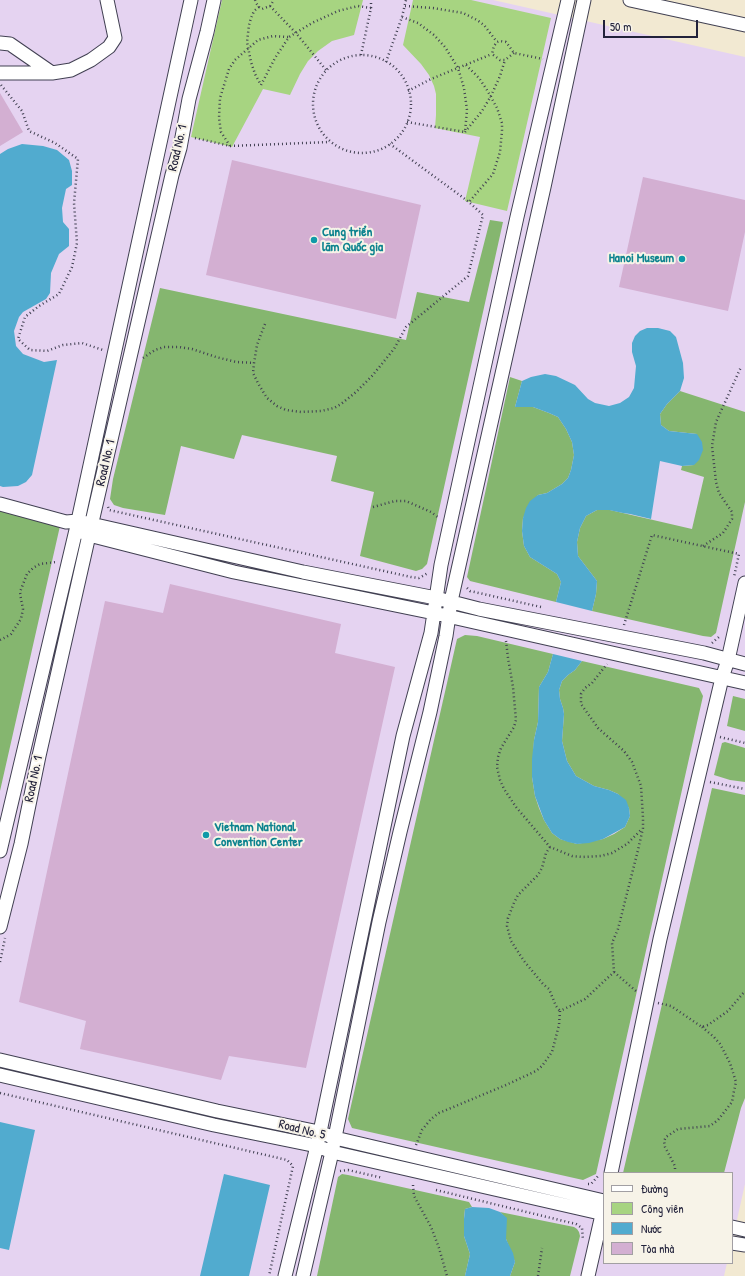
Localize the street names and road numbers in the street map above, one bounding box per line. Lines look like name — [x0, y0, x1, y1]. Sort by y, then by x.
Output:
street label: Road No. 1 — [165, 123, 191, 173]
street label: Road No. 1 — [93, 438, 119, 488]
street label: Road No. 1 — [21, 754, 47, 804]
street label: Road No. 5 — [277, 1117, 327, 1143]

